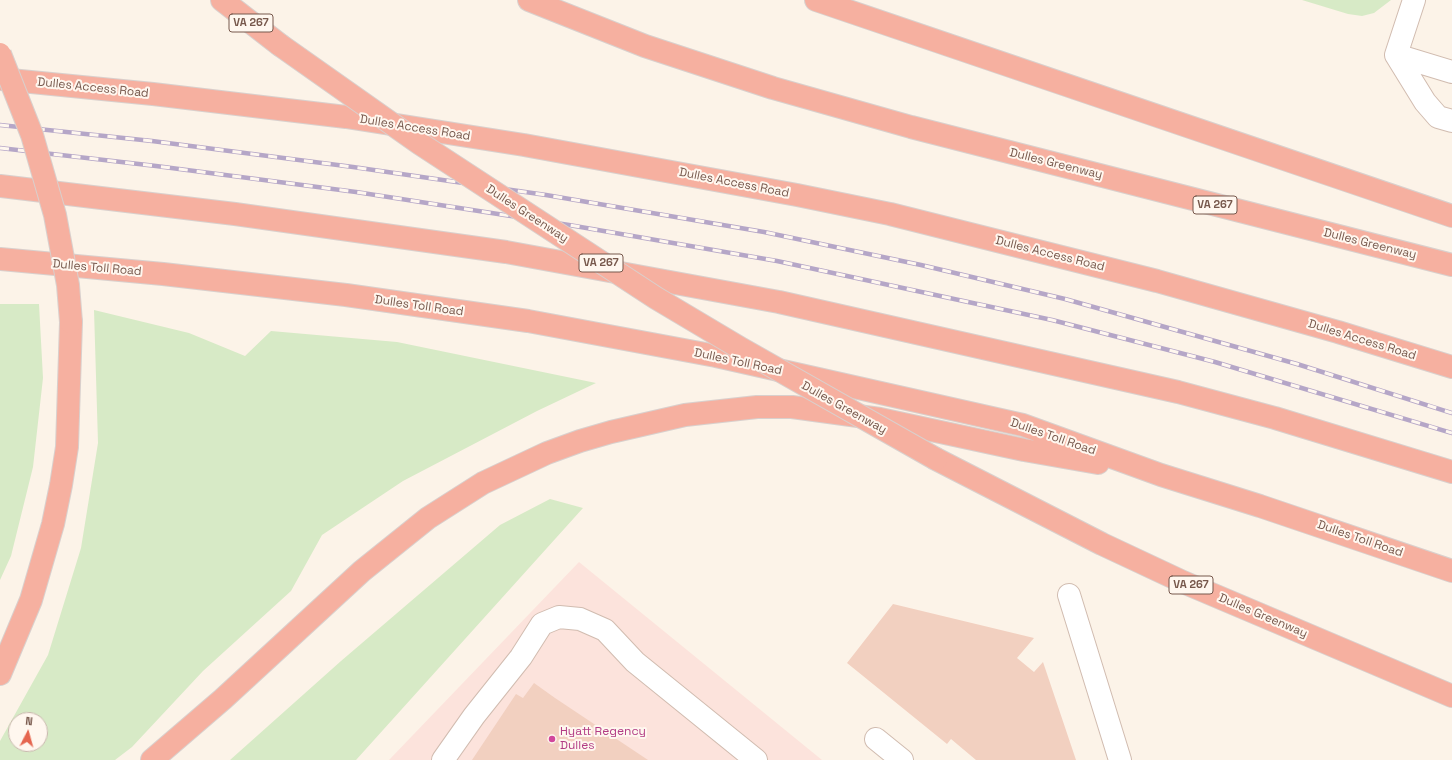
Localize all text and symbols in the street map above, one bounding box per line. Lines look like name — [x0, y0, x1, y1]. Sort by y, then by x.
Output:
road number: VA 267 — [229, 14, 273, 32]
street label: Dulles Access Road — [37, 75, 149, 101]
street label: Dulles Access Road — [359, 112, 471, 144]
street label: Dulles Greenway — [1008, 146, 1104, 182]
street label: Dulles Access Road — [678, 165, 790, 201]
street label: Dulles Greenway — [483, 182, 571, 246]
road number: VA 267 — [1193, 196, 1237, 214]
street label: Dulles Greenway — [1322, 226, 1418, 262]
street label: Dulles Access Road — [994, 233, 1106, 275]
road number: VA 267 — [579, 254, 623, 272]
street label: Dulles Toll Road — [52, 257, 142, 279]
street label: Dulles Toll Road — [374, 293, 464, 319]
street label: Dulles Access Road — [1306, 317, 1418, 363]
street label: Dulles Toll Road — [693, 346, 783, 378]
street label: Dulles Greenway — [799, 379, 889, 437]
street label: Dulles Toll Road — [1008, 416, 1098, 458]
street label: Dulles Toll Road — [1315, 518, 1405, 560]
road number: VA 267 — [1169, 576, 1213, 594]
street label: Dulles Greenway — [1216, 591, 1310, 641]
north arrow — [8, 712, 48, 752]
text: N — [25, 714, 34, 728]
place label: Hyatt Regency Dulles — [560, 725, 646, 753]
marker: Hyatt Regency Dulles — [547, 734, 557, 744]

